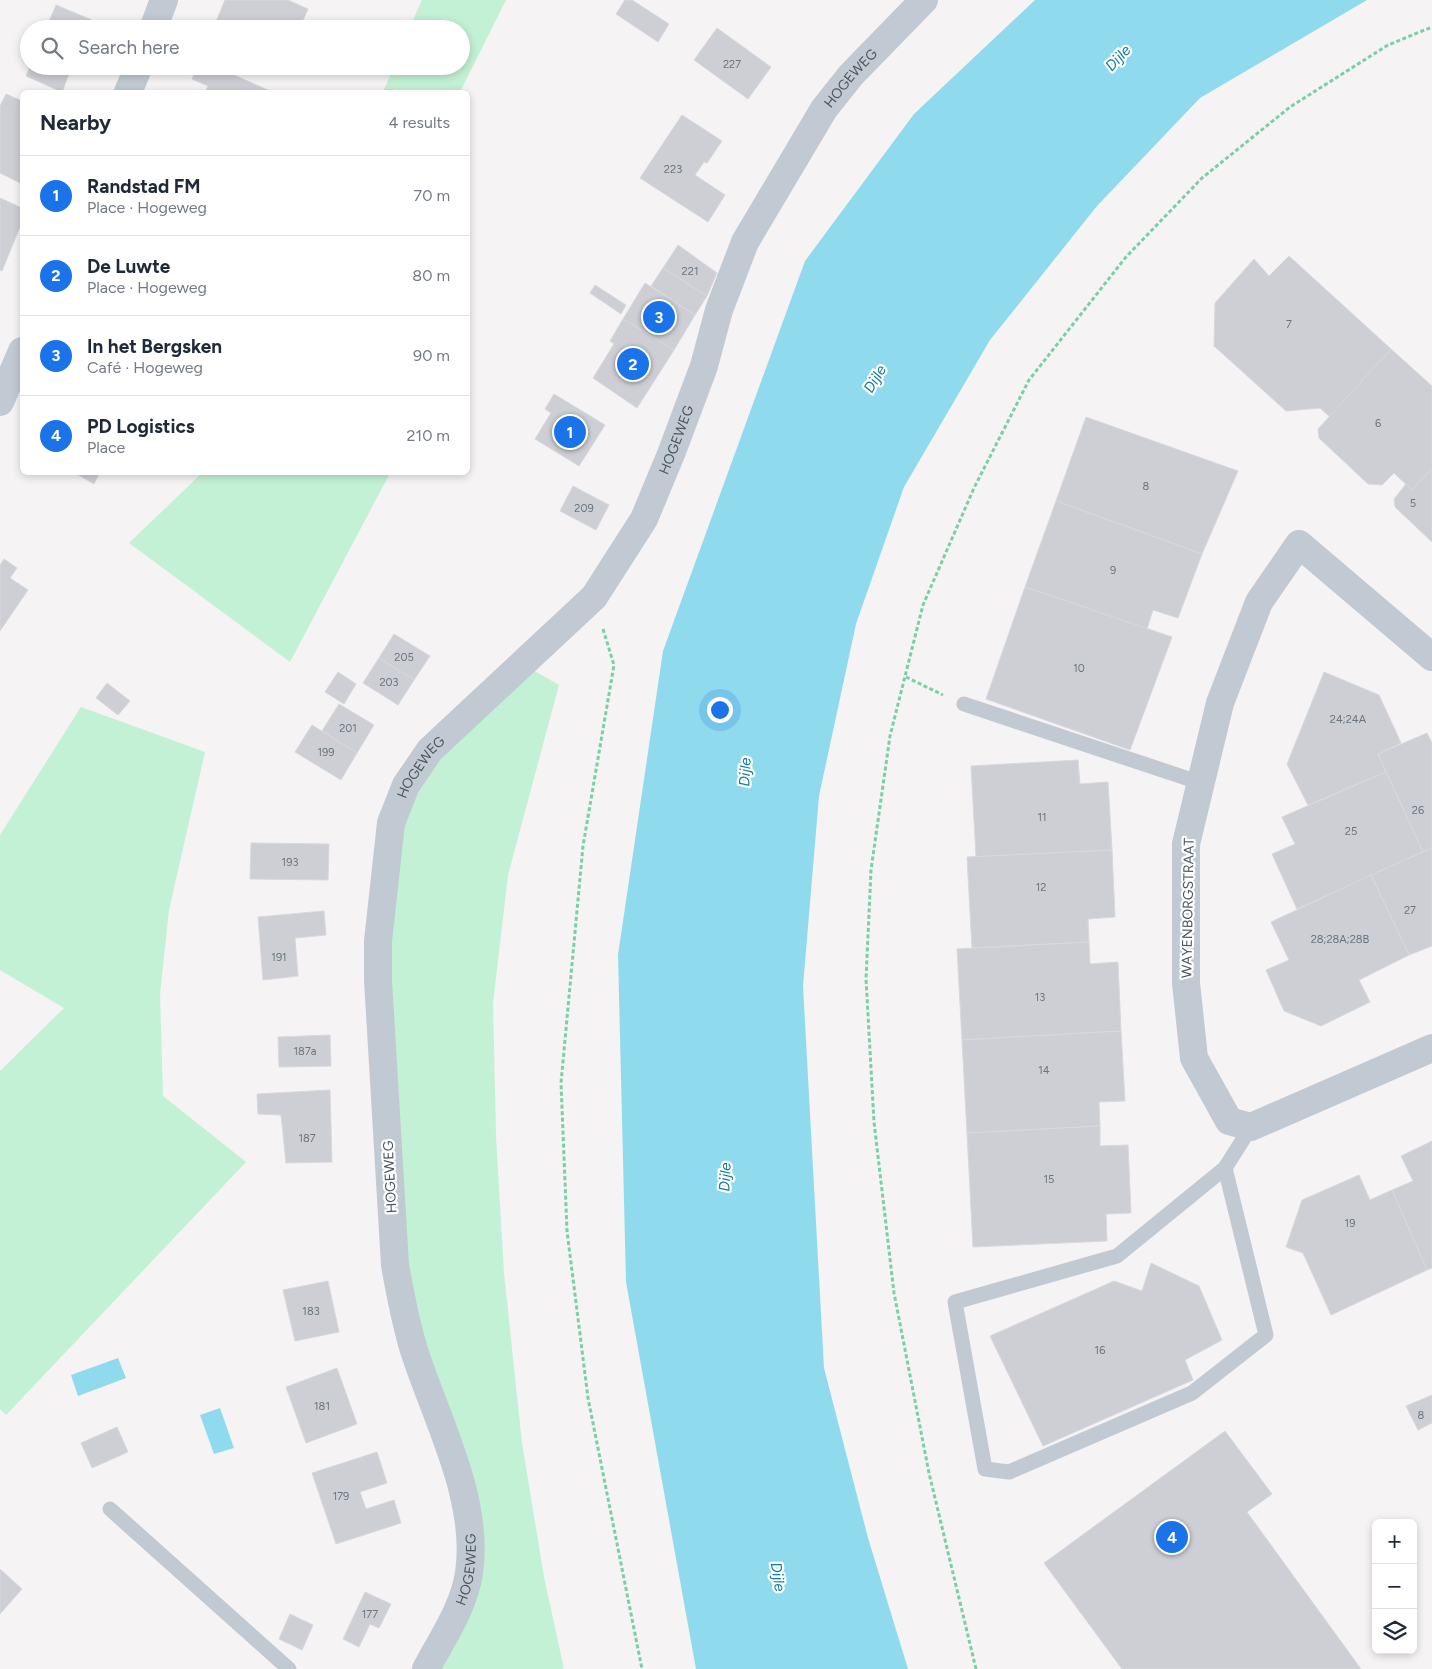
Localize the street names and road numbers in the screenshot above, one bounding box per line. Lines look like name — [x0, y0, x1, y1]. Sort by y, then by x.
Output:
street label: HOGEWEG — [820, 45, 881, 111]
street label: HOGEWEG — [655, 402, 697, 477]
street label: HOGEWEG — [393, 732, 448, 801]
street label: WAYENBORGSTRAAT — [1178, 837, 1198, 978]
street label: HOGEWEG — [380, 1140, 400, 1214]
street label: HOGEWEG — [452, 1533, 479, 1608]

